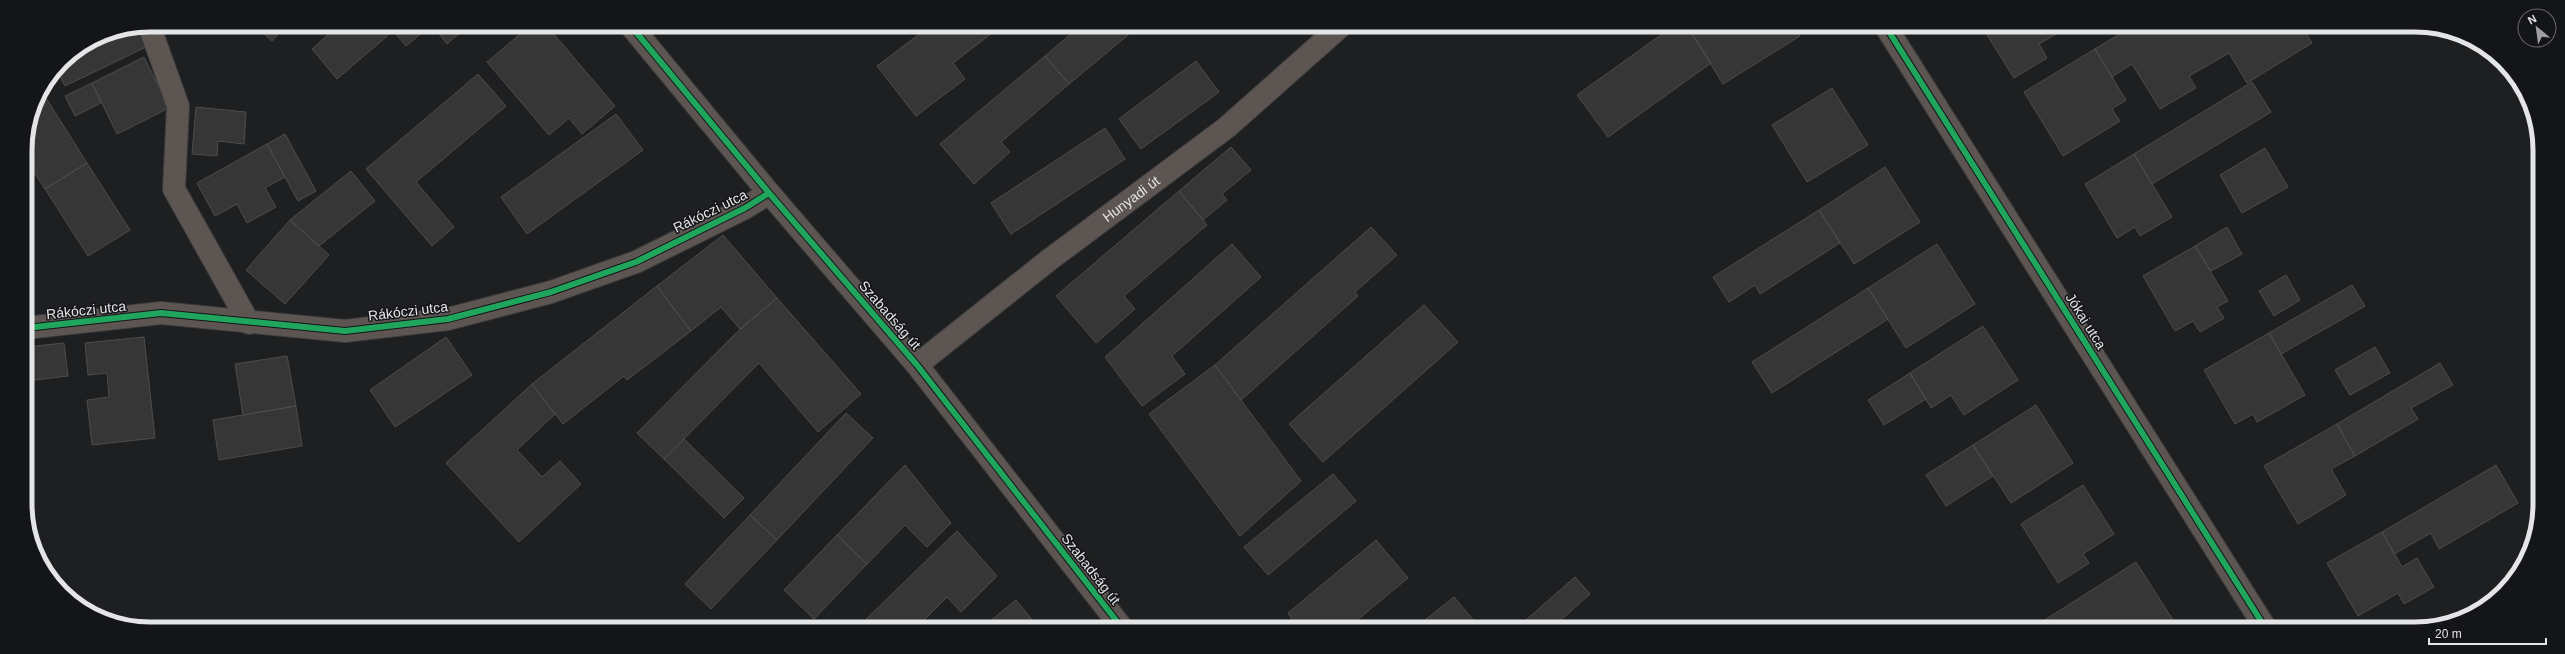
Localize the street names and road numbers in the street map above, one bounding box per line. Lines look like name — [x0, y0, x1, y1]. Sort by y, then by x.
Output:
street label: Hunyadi út — [1099, 172, 1163, 225]
street label: Rákóczi utca — [670, 186, 750, 236]
street label: Szabadság út — [856, 277, 924, 353]
street label: Jókai utca — [2063, 290, 2110, 352]
street label: Rákóczi utca — [45, 298, 127, 322]
street label: Rákóczi utca — [367, 298, 449, 324]
street label: Szabadság út — [1058, 530, 1124, 608]

